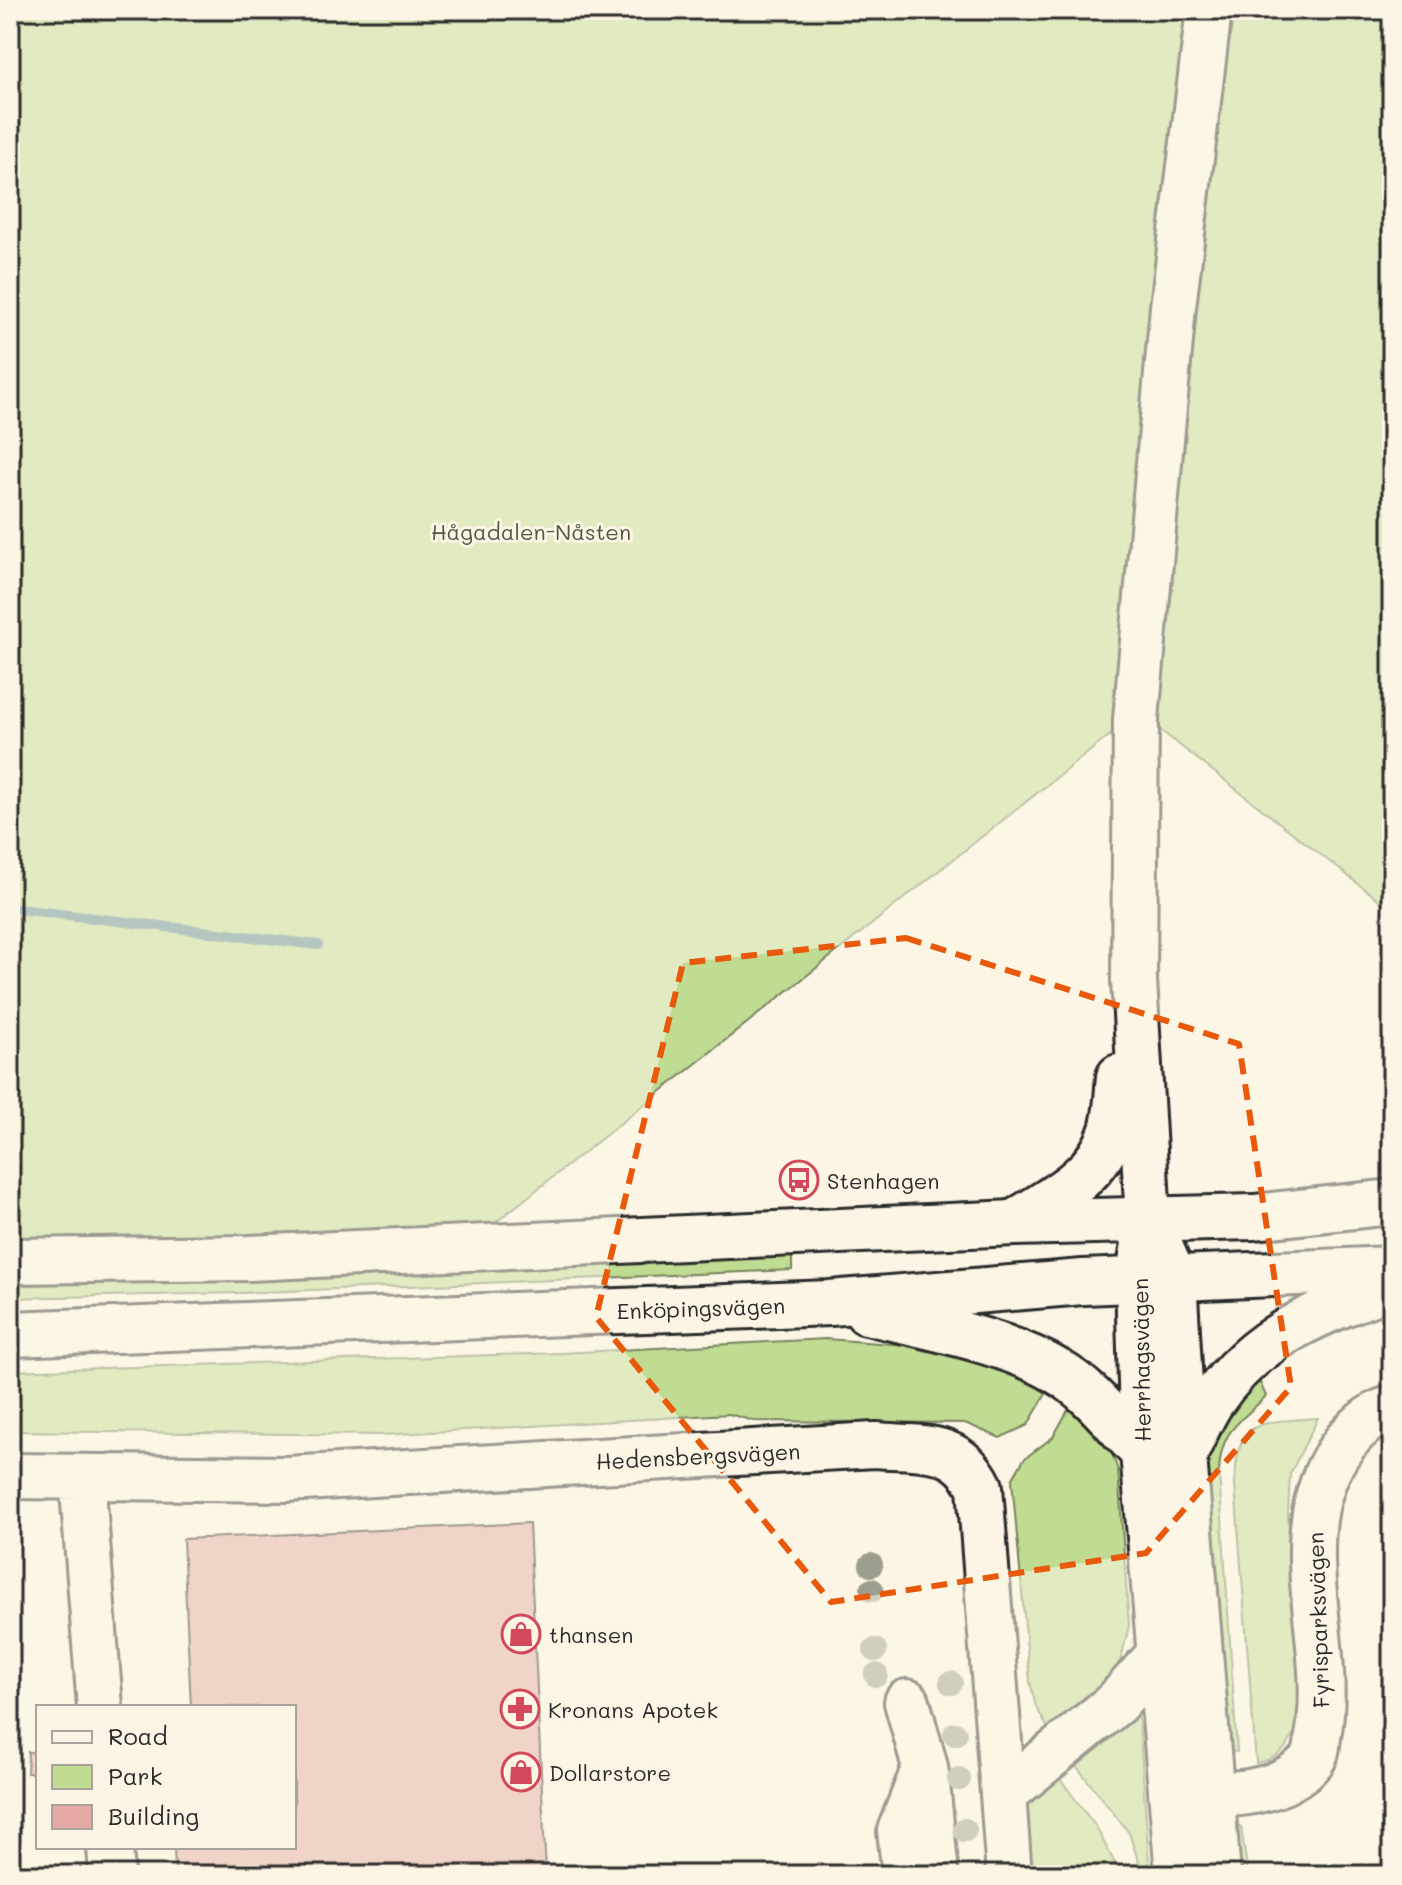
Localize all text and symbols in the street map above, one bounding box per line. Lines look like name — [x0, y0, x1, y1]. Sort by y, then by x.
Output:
park label: Hågadalen-Nåsten — [431, 517, 631, 546]
bus stop icon: Stenhagen — [778, 1159, 820, 1201]
place label: Stenhagen — [827, 1166, 940, 1195]
street label: Herrhagsvägen — [1125, 1278, 1157, 1442]
street label: Enköpingsvägen — [616, 1291, 786, 1325]
street label: Hedensbergsvägen — [595, 1436, 801, 1476]
street label: Fyrisparksvägen — [1300, 1532, 1336, 1708]
shop icon: thansen — [500, 1613, 542, 1655]
place label: thansen — [549, 1620, 633, 1649]
pharmacy icon: Kronans Apotek — [499, 1688, 541, 1730]
place label: Kronans Apotek — [548, 1695, 718, 1724]
legend — [36, 1705, 296, 1849]
text: Road — [108, 1720, 168, 1751]
shop icon: Dollarstore — [500, 1751, 542, 1793]
place label: Dollarstore — [549, 1758, 671, 1787]
text: Park — [108, 1760, 162, 1791]
text: Building — [108, 1800, 199, 1831]

